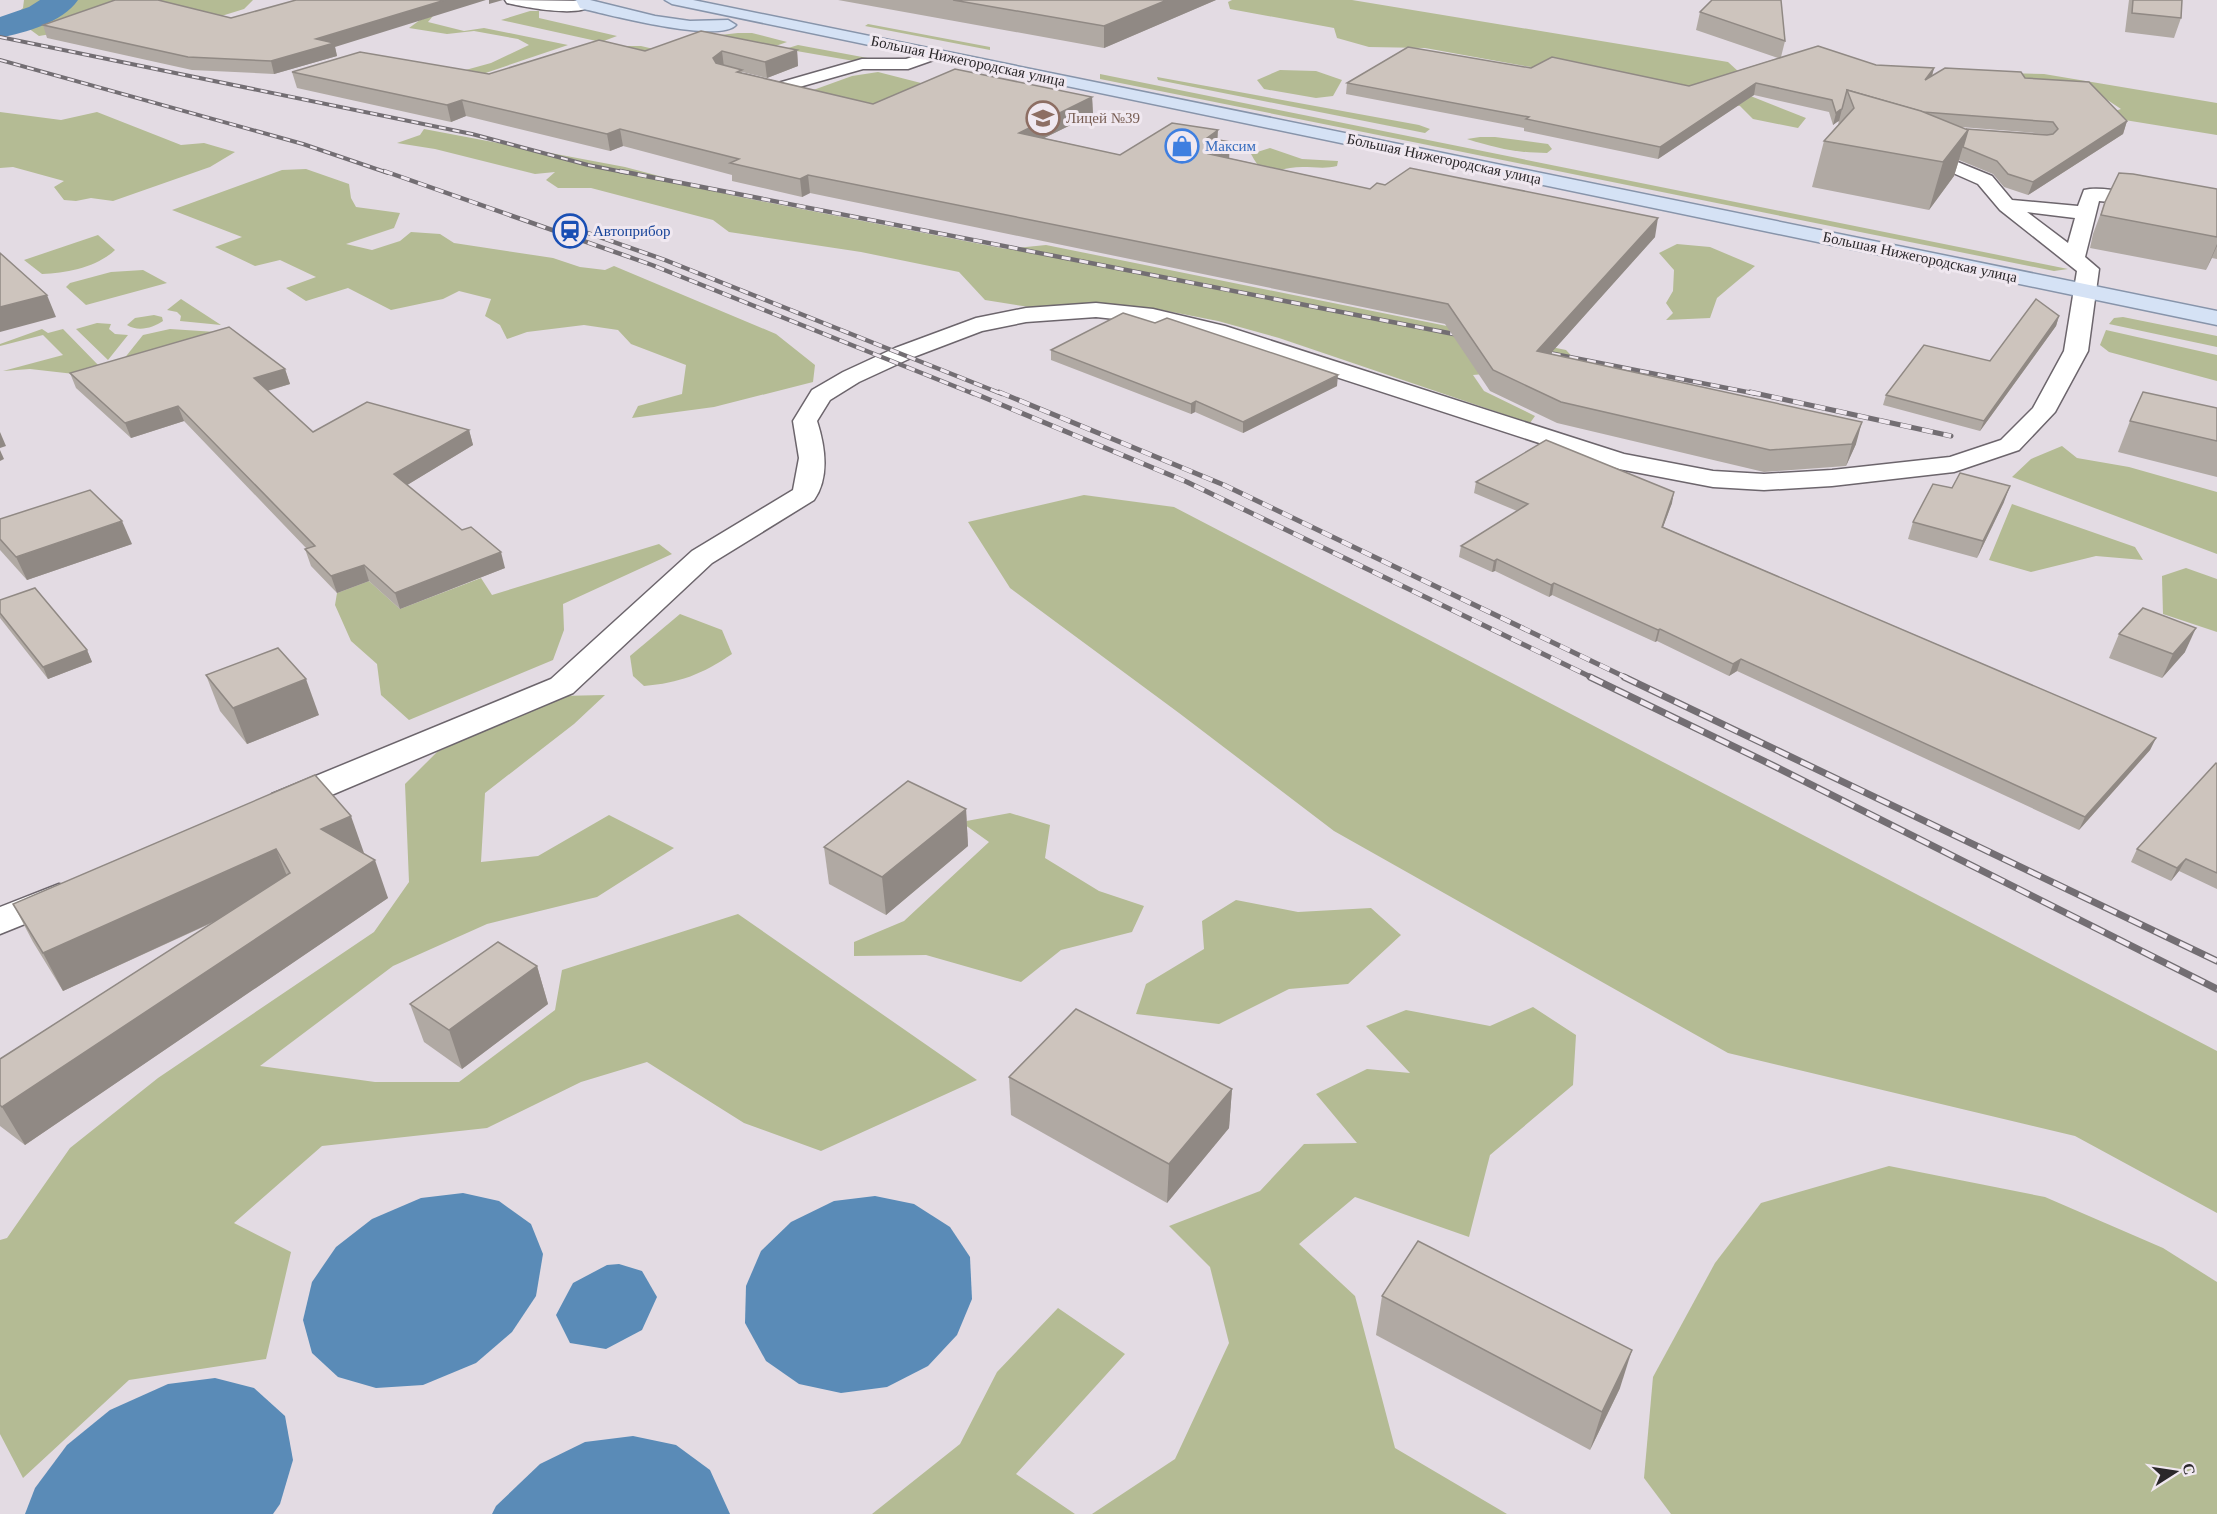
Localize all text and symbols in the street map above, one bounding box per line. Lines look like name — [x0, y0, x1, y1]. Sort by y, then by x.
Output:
street label: Большая Нижегородская улица — [869, 33, 1067, 90]
school or university icon: Лицей №39 — [1025, 100, 1061, 136]
place label: Лицей №39 — [1066, 110, 1140, 126]
shop icon: Максим — [1164, 128, 1200, 164]
street label: Большая Нижегородская улица — [1345, 131, 1543, 188]
place label: Максим — [1205, 138, 1257, 154]
station icon: Автоприбор — [552, 213, 588, 249]
place label: Автоприбор — [593, 223, 671, 239]
street label: Большая Нижегородская улица — [1821, 229, 2019, 286]
north arrow — [2145, 1442, 2205, 1502]
text: С — [2180, 1462, 2199, 1476]

